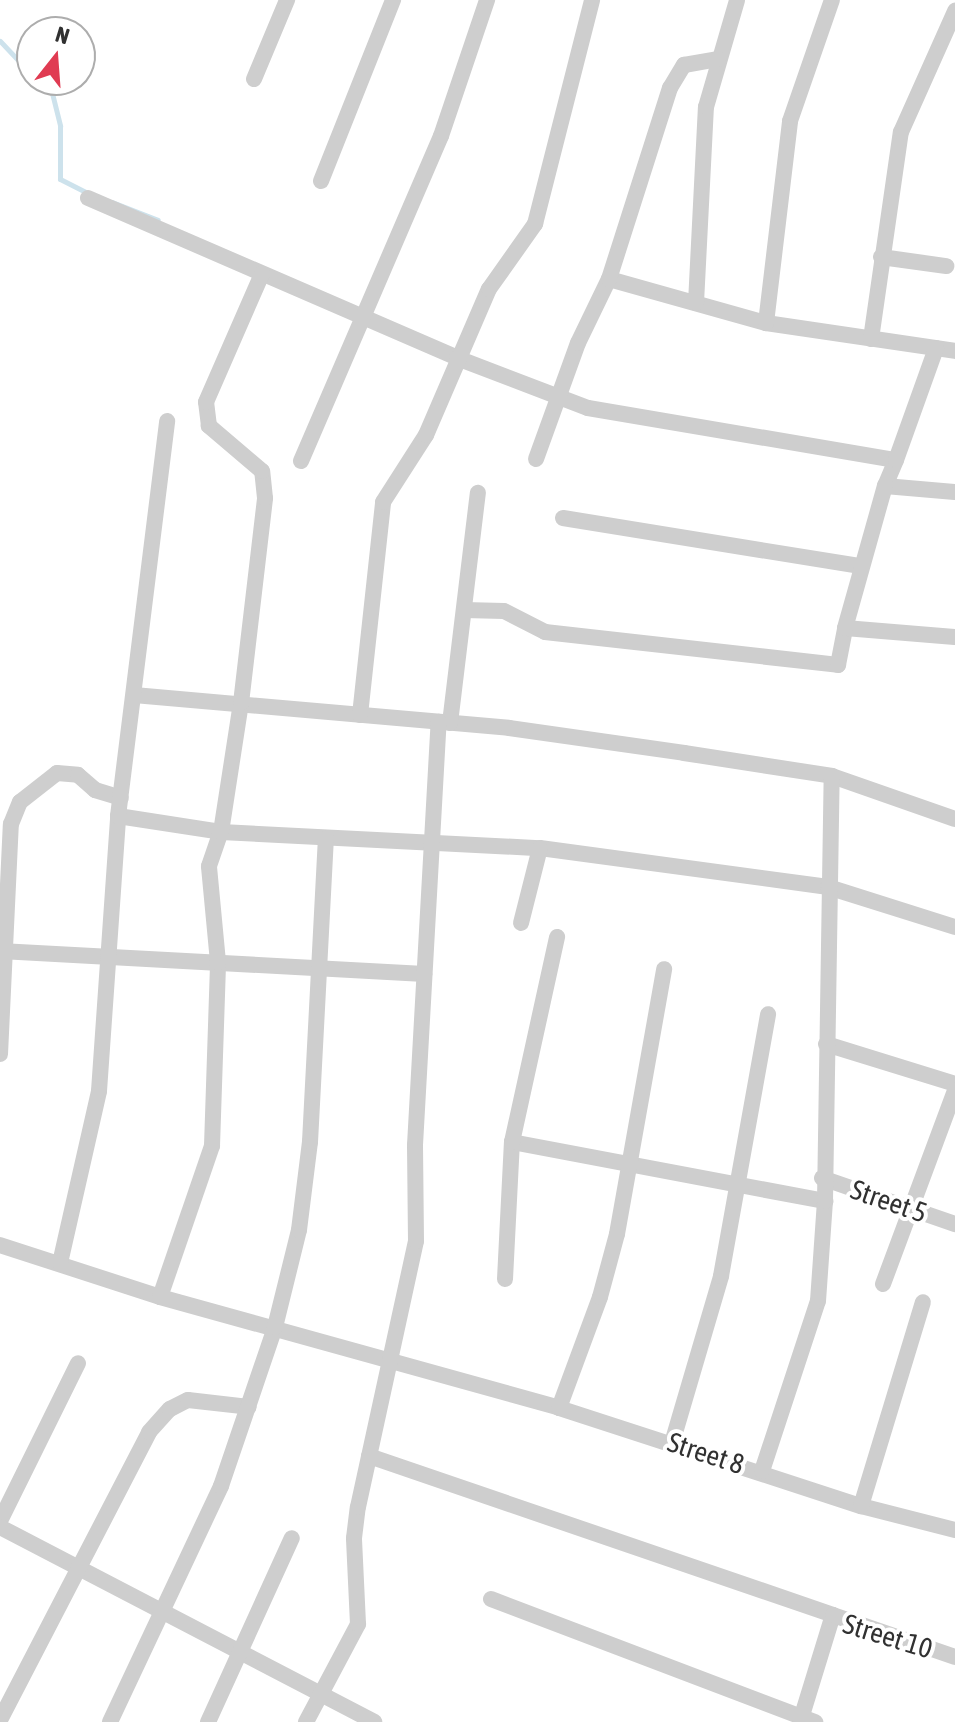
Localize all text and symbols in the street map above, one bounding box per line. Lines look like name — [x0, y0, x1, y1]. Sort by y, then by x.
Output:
north arrow — [16, 16, 96, 96]
text: N — [52, 21, 72, 49]
street label: Street 5 — [846, 1172, 932, 1230]
street label: Street 8 — [664, 1425, 748, 1481]
street label: Street 10 — [839, 1607, 937, 1665]

